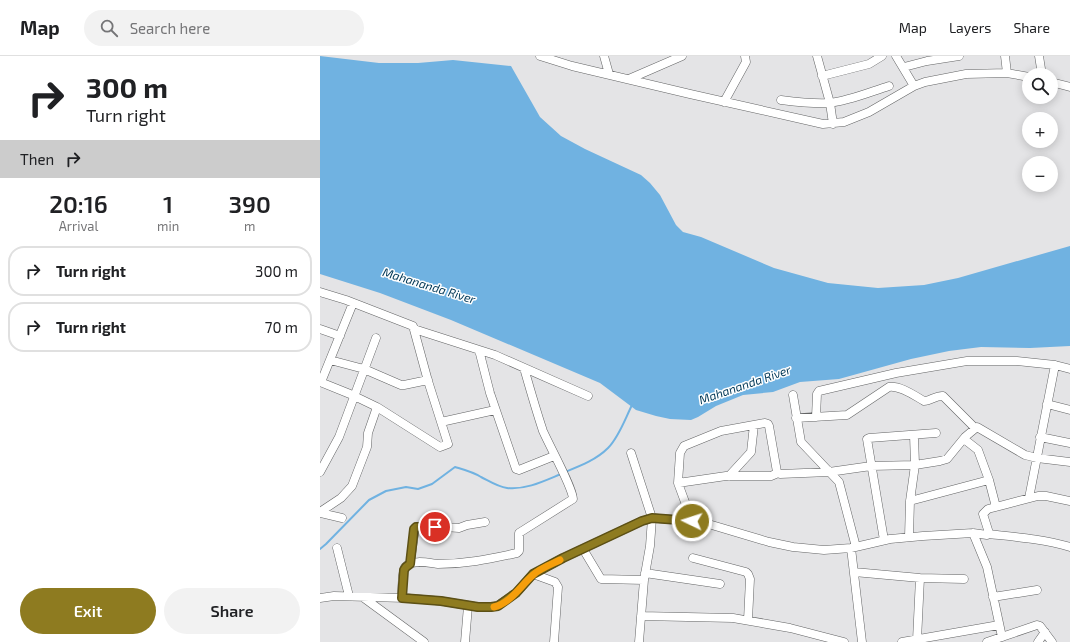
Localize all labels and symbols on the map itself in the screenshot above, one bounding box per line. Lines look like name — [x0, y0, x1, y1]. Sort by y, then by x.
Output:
water label: Mahananda River — [381, 264, 478, 306]
water label: Mahananda River — [697, 362, 793, 406]
position arrow — [671, 500, 713, 542]
pin — [418, 510, 452, 544]

